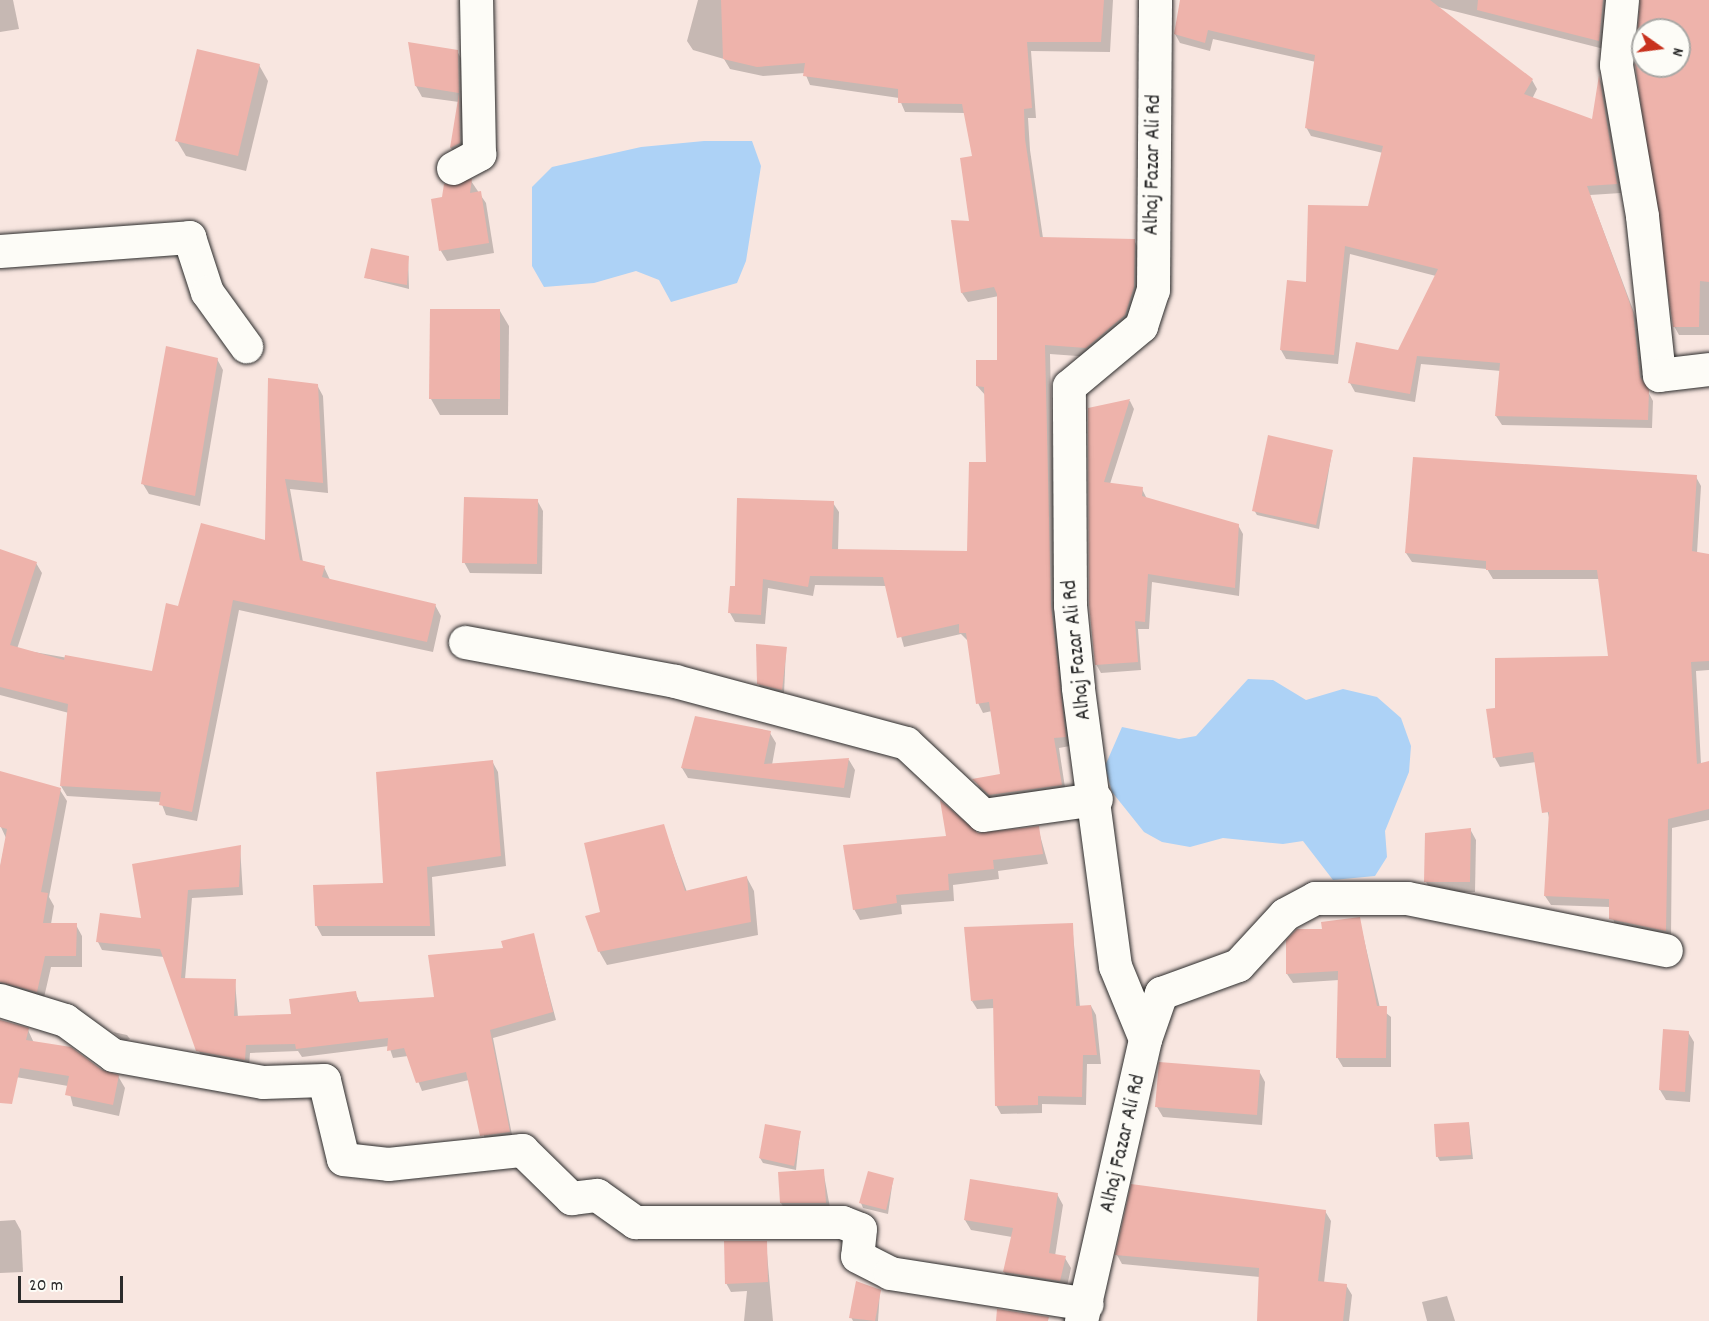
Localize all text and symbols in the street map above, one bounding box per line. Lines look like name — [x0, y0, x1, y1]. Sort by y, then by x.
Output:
north arrow — [1631, 18, 1691, 78]
text: N — [1665, 45, 1689, 59]
street label: Alhaj Fazar Ali Rd — [1140, 94, 1168, 236]
street label: Alhaj Fazar Ali Rd — [1058, 579, 1098, 721]
street label: Alhaj Fazar Ali Rd — [1096, 1072, 1152, 1216]
scale bar — [21, 1264, 126, 1302]
text: 20 m — [29, 1274, 63, 1299]

